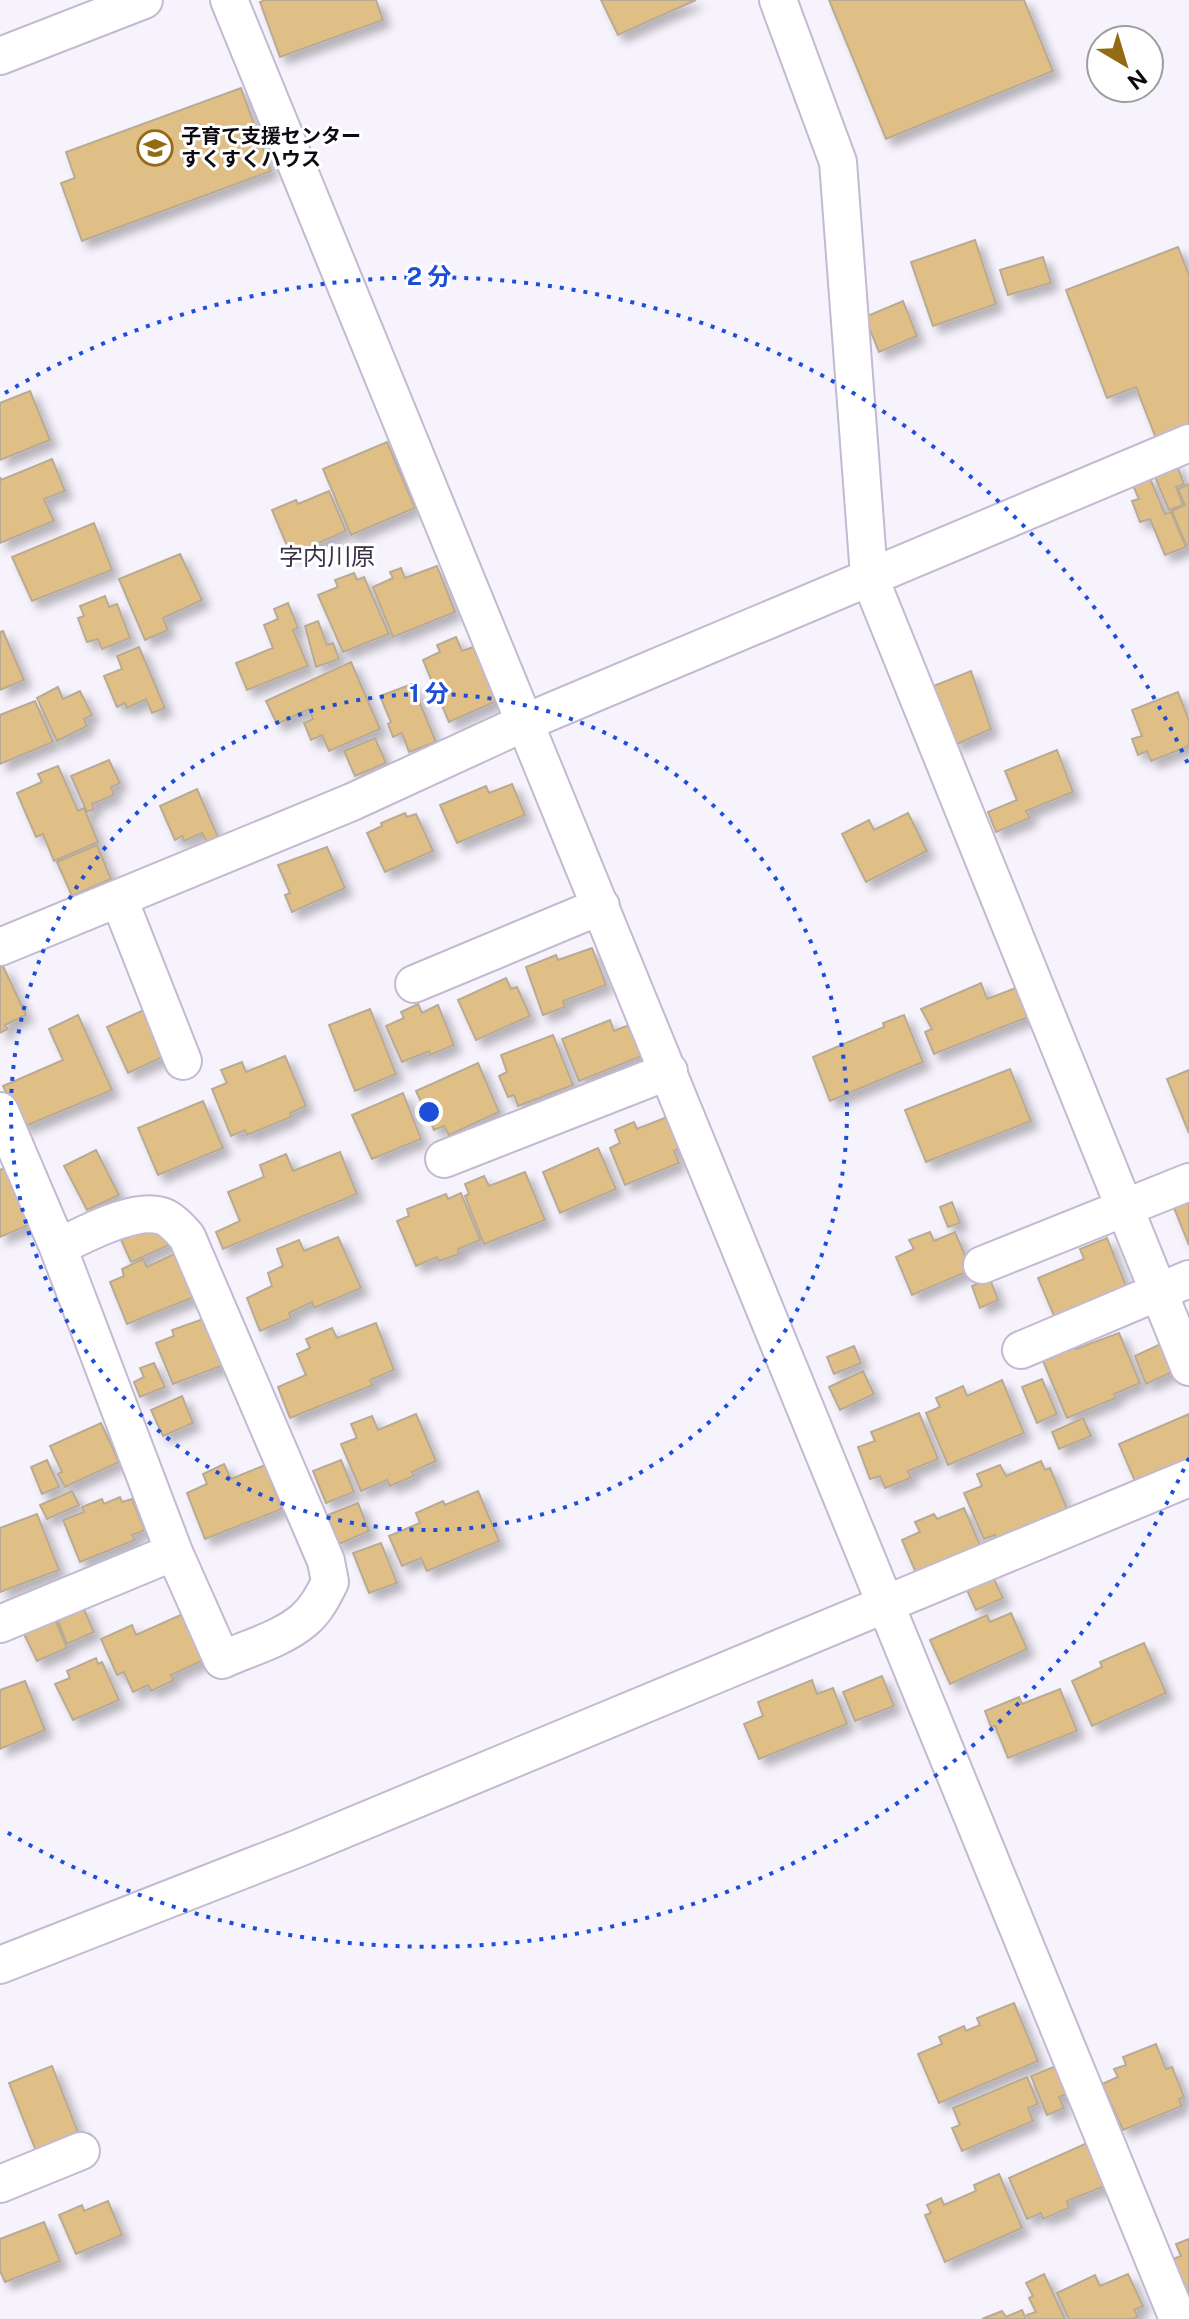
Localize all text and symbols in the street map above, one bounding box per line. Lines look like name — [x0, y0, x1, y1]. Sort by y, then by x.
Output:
north arrow — [1085, 24, 1165, 104]
text: N — [1123, 64, 1152, 95]
place label: 子育て支援センター すくすくハウス — [181, 124, 361, 171]
school or university icon: 子育て支援センター すくすくハウス — [136, 129, 174, 167]
text: 2 分 — [407, 262, 451, 290]
district label: 字内川原 — [279, 542, 375, 570]
text: 1 分 — [409, 679, 449, 707]
centre of rings — [415, 1098, 443, 1126]

